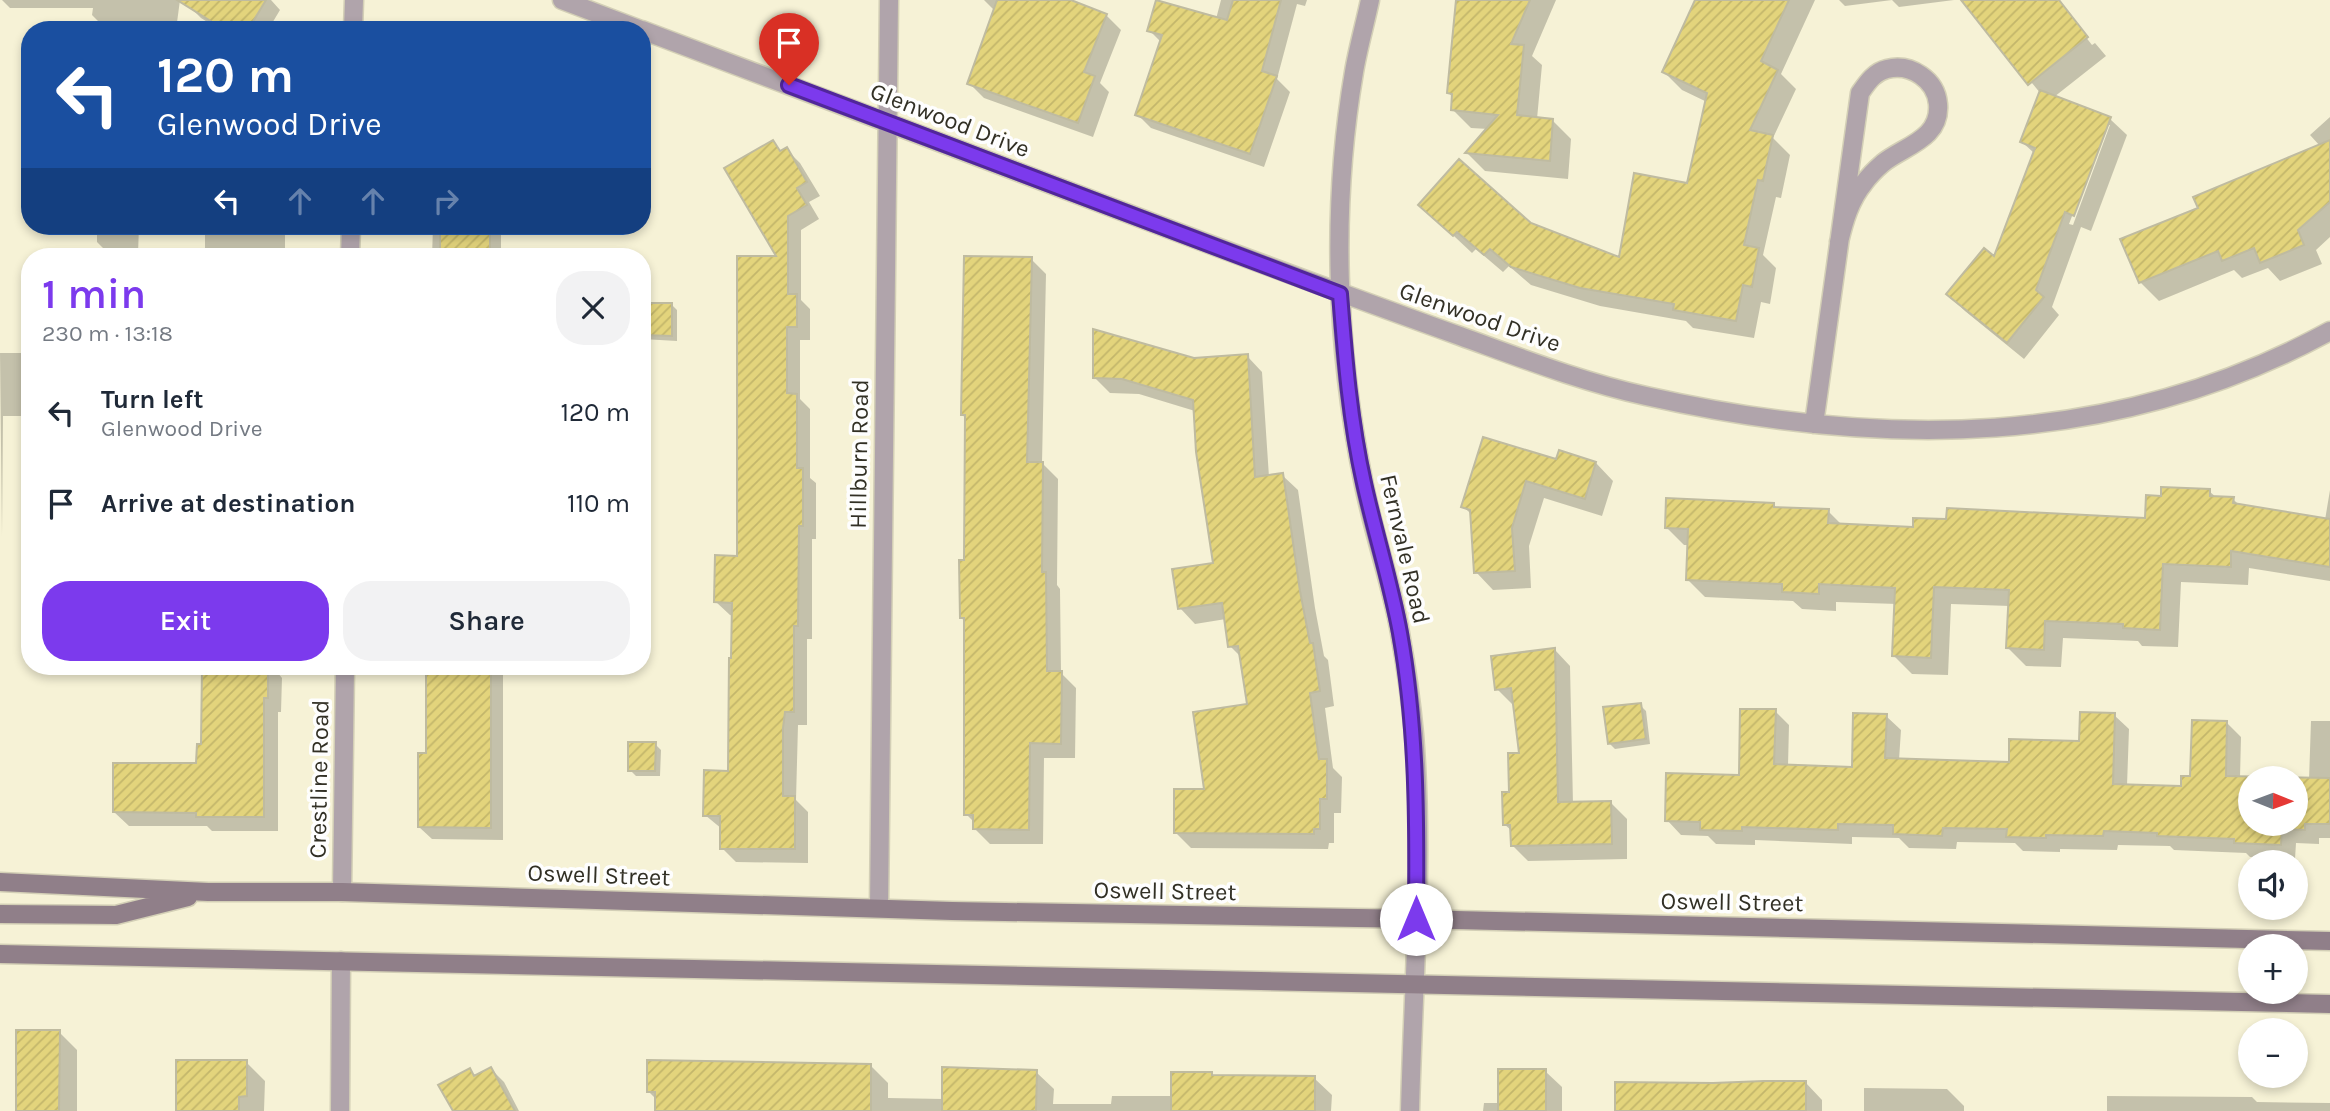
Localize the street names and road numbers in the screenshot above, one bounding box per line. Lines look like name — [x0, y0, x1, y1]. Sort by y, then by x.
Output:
street label: Glenwood Drive — [866, 77, 1034, 163]
street label: Glenwood Drive — [1396, 276, 1564, 358]
street label: Hillburn Road — [844, 379, 874, 529]
street label: Fernvale Road — [1374, 471, 1436, 627]
street label: Crestline Road — [304, 699, 334, 859]
street label: Oswell Street — [527, 859, 671, 891]
street label: Oswell Street — [1093, 876, 1237, 906]
street label: Oswell Street — [1660, 887, 1804, 917]

